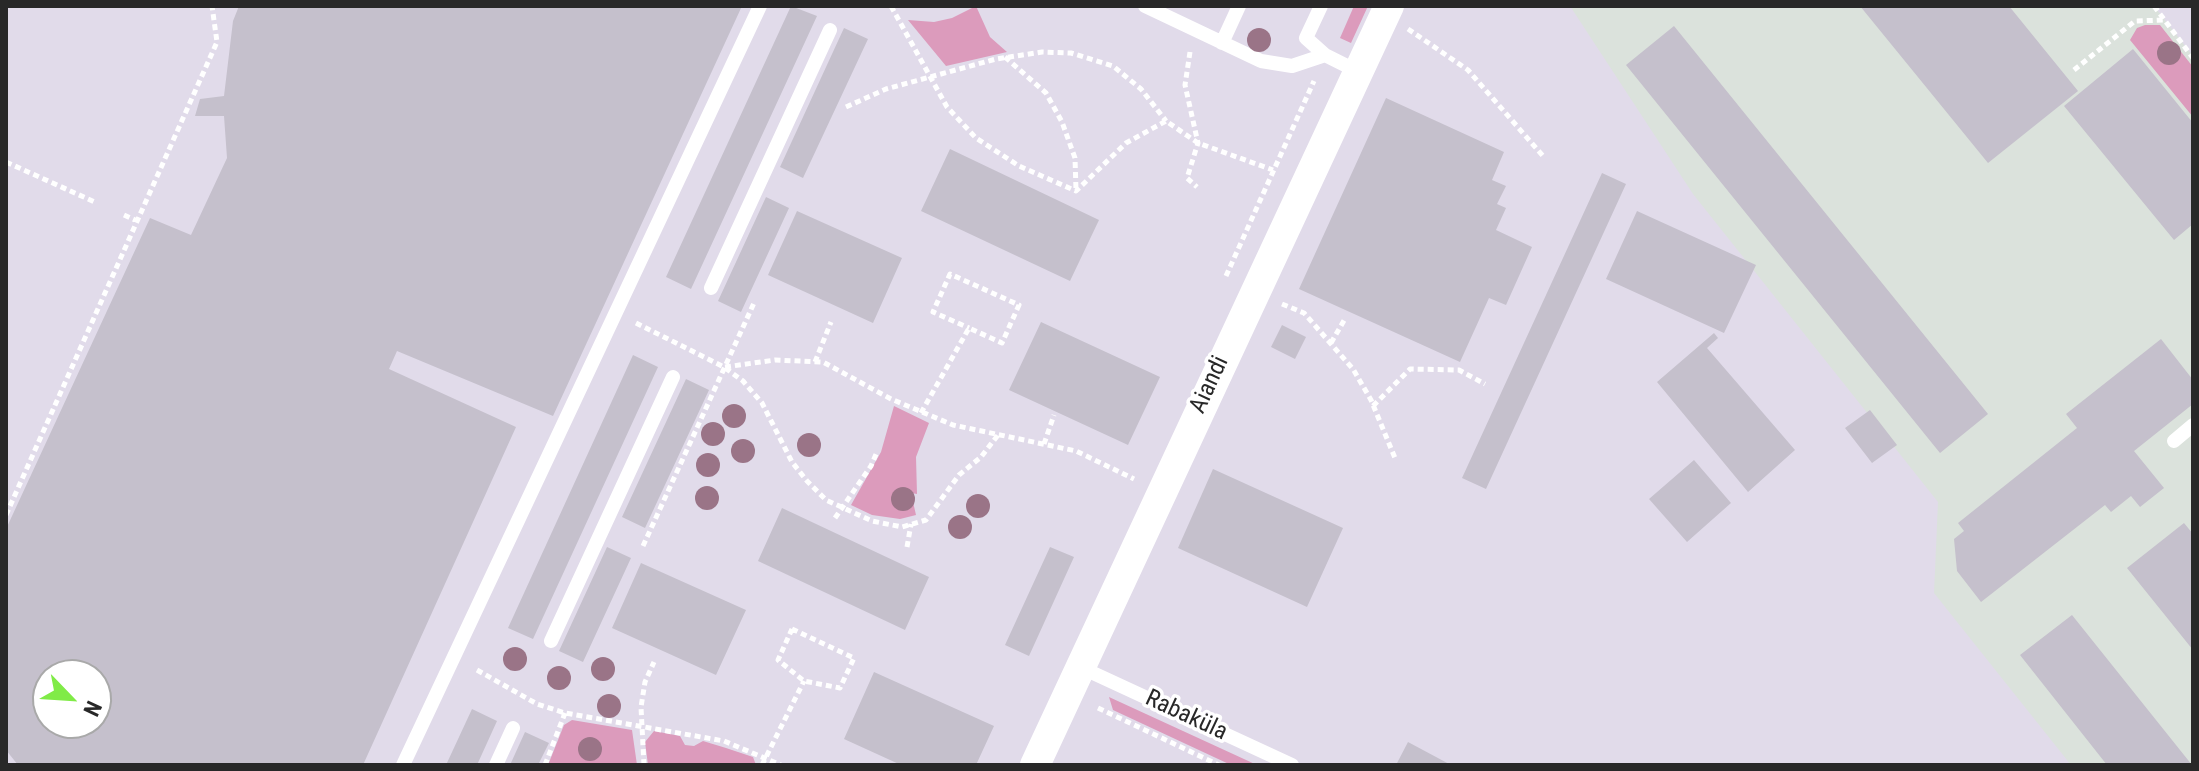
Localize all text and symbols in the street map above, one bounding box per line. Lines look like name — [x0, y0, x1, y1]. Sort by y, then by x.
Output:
street label: Aiandi — [1184, 352, 1236, 418]
north arrow — [32, 659, 112, 739]
street label: Rabaküla — [1140, 685, 1232, 747]
text: N — [78, 697, 107, 720]

